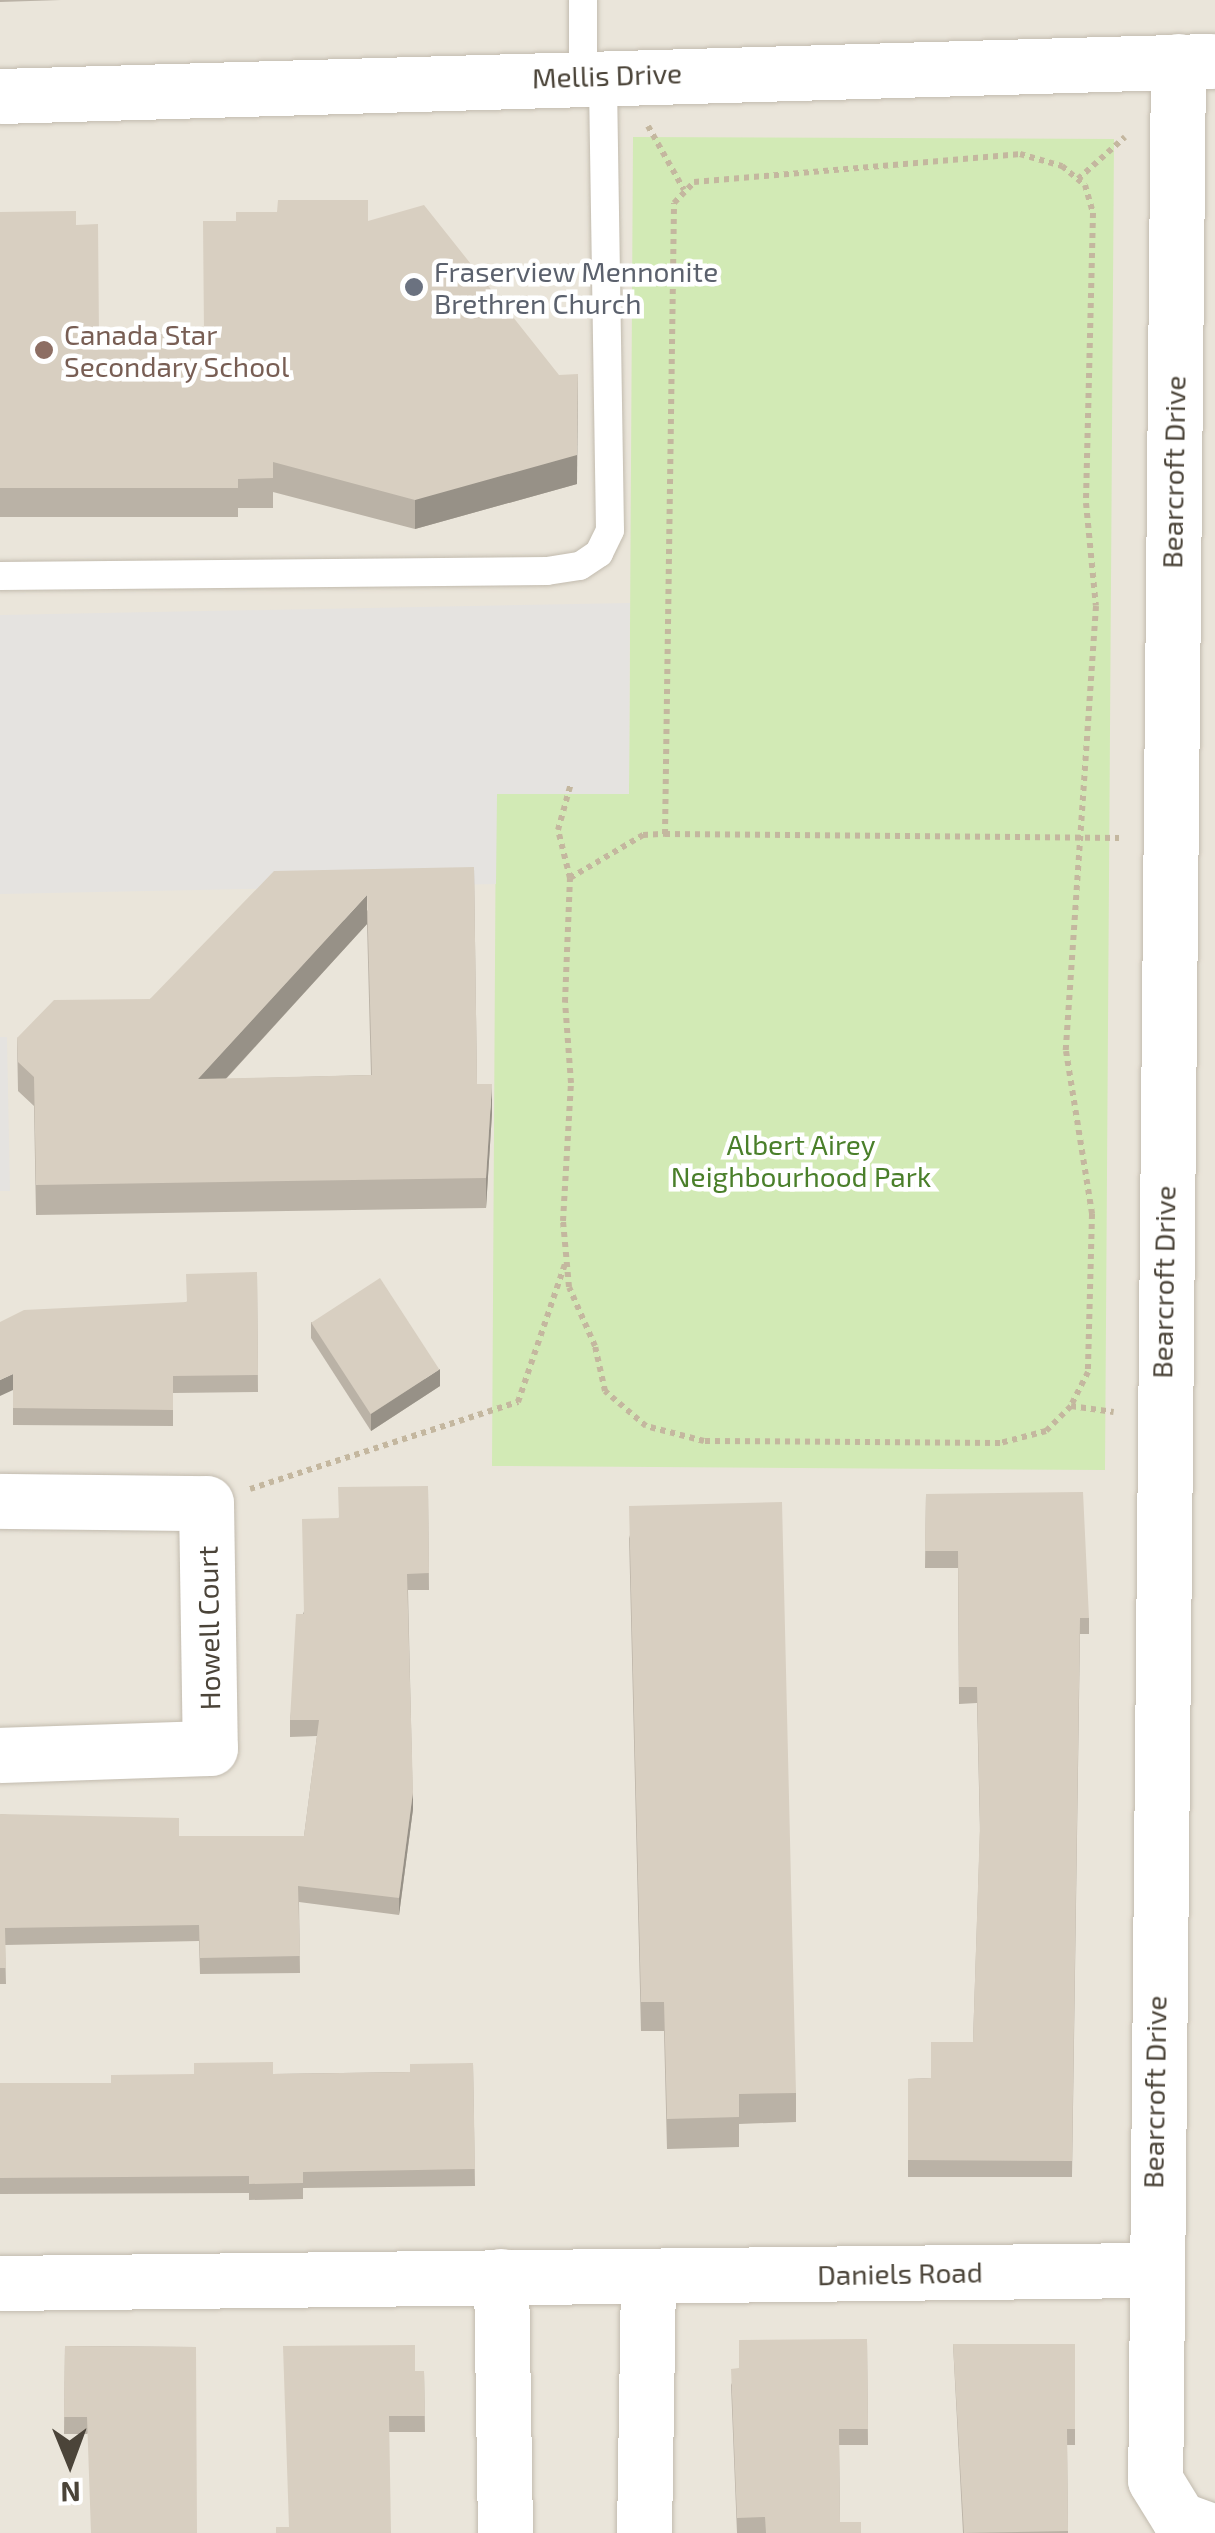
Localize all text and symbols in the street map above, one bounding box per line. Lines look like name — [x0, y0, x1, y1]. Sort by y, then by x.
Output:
street label: Mellis Drive — [531, 56, 683, 94]
place label: Fraserview Mennonite Brethren Church — [434, 254, 719, 320]
marker: Fraserview Mennonite Brethren Church — [403, 276, 425, 298]
place label: Canada Star Secondary School — [64, 317, 290, 383]
marker: Canada Star Secondary School — [33, 339, 55, 361]
street label: Bearcroft Drive — [1155, 375, 1191, 569]
park label: Albert Airey Neighbourhood Park — [671, 1127, 931, 1193]
street label: Bearcroft Drive — [1145, 1185, 1181, 1379]
street label: Howell Court — [190, 1545, 226, 1711]
street label: Bearcroft Drive — [1136, 1995, 1172, 2189]
street label: Daniels Road — [817, 2255, 983, 2291]
north arrow — [20, 2413, 120, 2513]
text: N — [60, 2476, 81, 2510]

